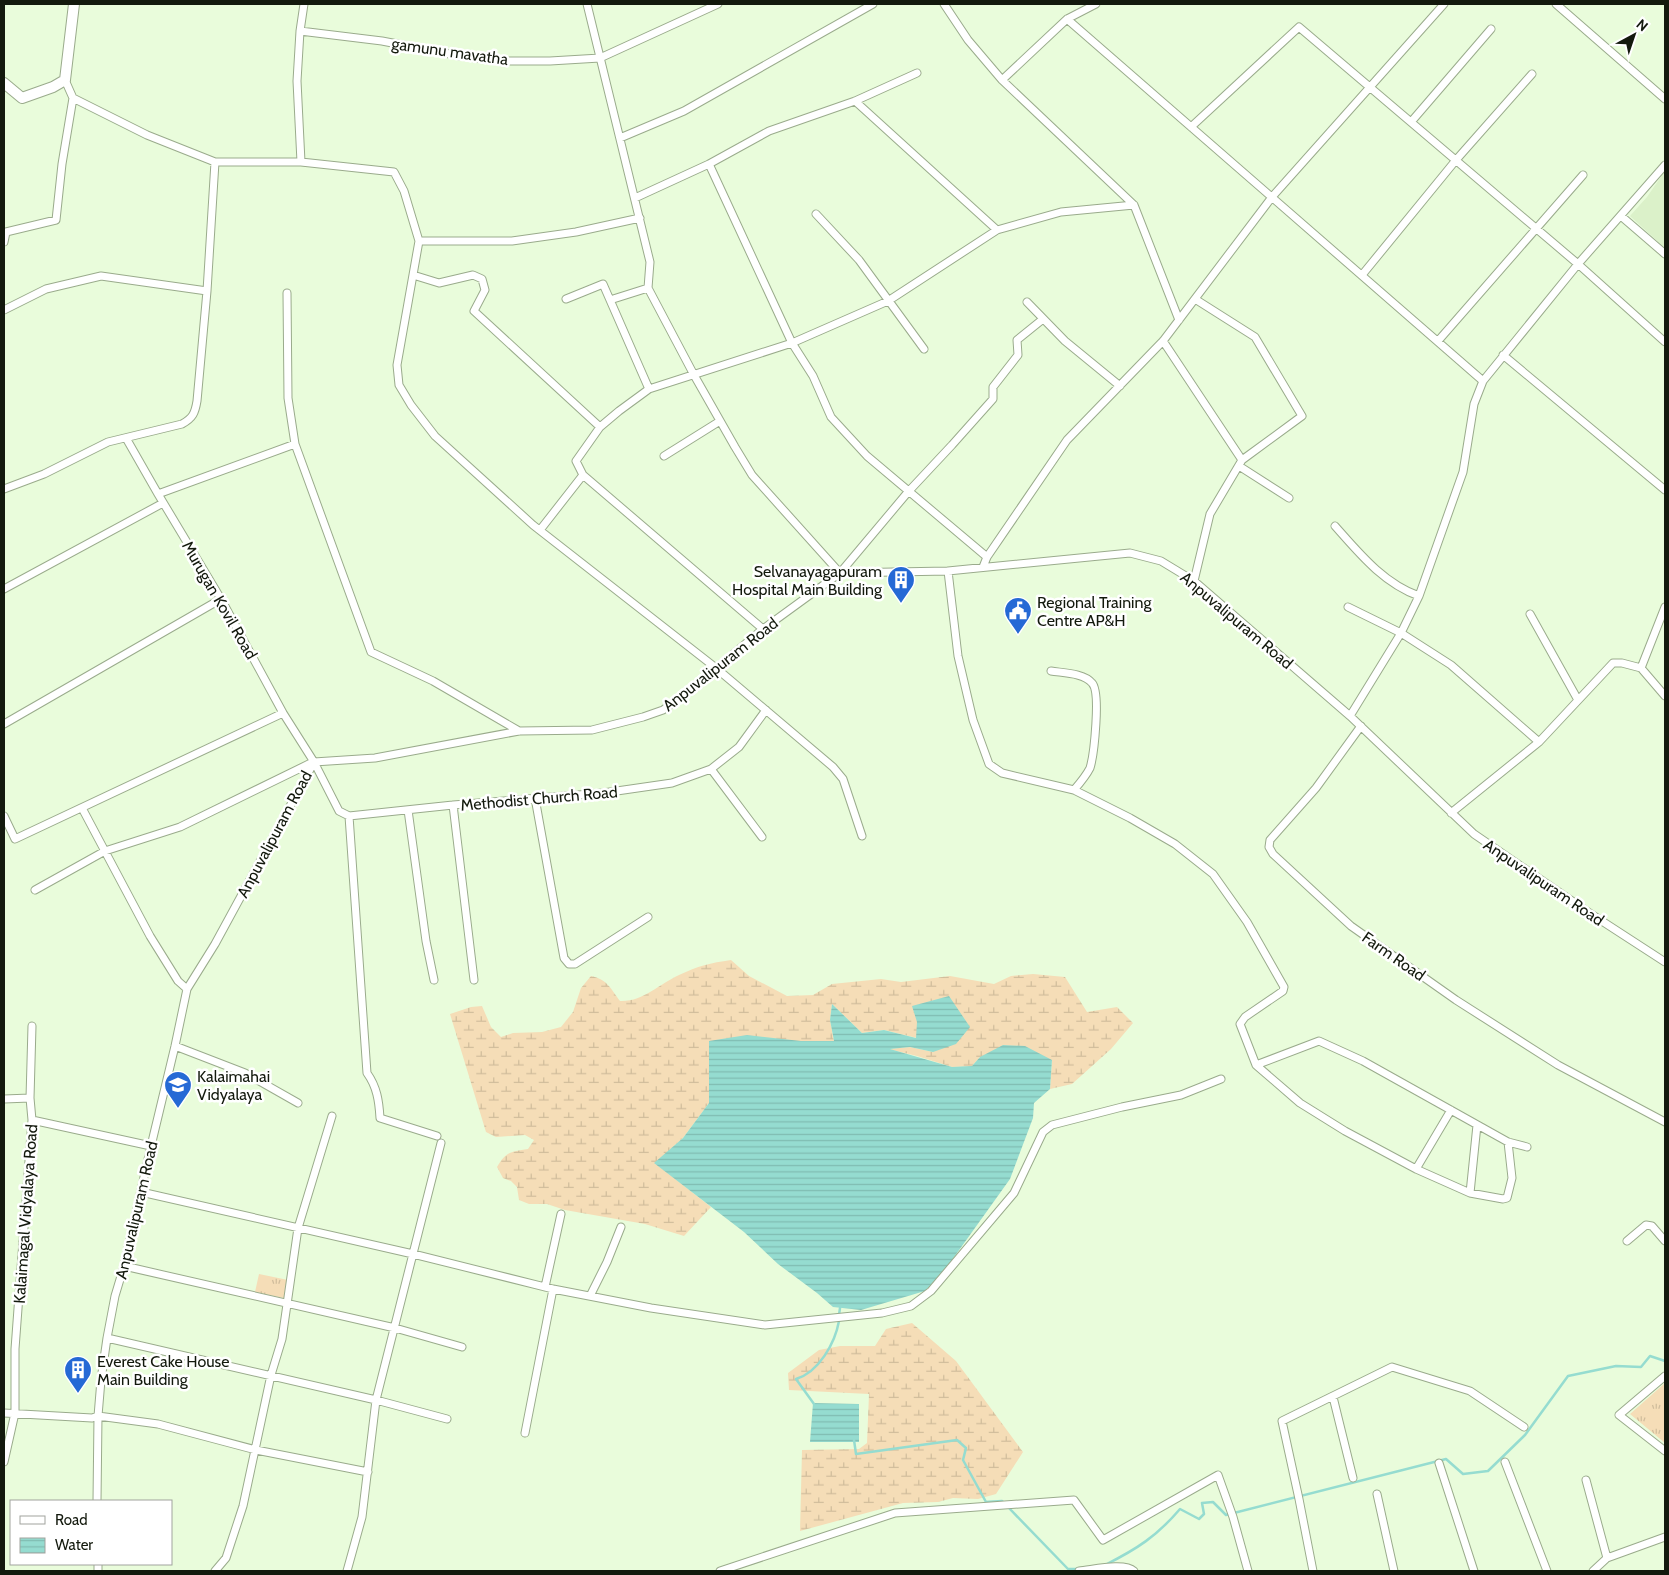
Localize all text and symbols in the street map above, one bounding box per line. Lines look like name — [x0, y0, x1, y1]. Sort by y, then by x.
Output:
north arrow — [1609, 10, 1659, 60]
text: N — [1633, 15, 1652, 35]
street label: gamunu mavatha — [390, 34, 510, 69]
street label: Murugan Kovil Road — [178, 538, 261, 663]
place label: Selvanayagapuram Hospital Main Building — [732, 562, 883, 599]
building icon: Selvanayagapuram Hospital Main Building — [886, 565, 916, 604]
street label: Anpuvalipuram Road — [1177, 568, 1297, 673]
place label: Regional Training Centre AP&H — [1037, 593, 1152, 630]
public building icon: Regional Training Centre AP&H — [1003, 596, 1033, 635]
street label: Anpuvalipuram Road — [659, 614, 782, 715]
street label: Anpuvalipuram Road — [233, 768, 316, 901]
street label: Methodist Church Road — [460, 782, 618, 815]
street label: Anpuvalipuram Road — [1480, 835, 1607, 930]
street label: Farm Road — [1359, 928, 1429, 985]
place label: Kalaimahai Vidyalaya — [197, 1067, 270, 1104]
school or university icon: Kalaimahai Vidyalaya — [163, 1070, 193, 1109]
street label: Kalaimagal Vidyalaya Road — [10, 1124, 41, 1304]
street label: Anpuvalipuram Road — [111, 1139, 162, 1281]
place label: Everest Cake House Main Building — [97, 1352, 229, 1389]
building icon: Everest Cake House Main Building — [63, 1355, 93, 1394]
legend — [10, 1500, 172, 1565]
text: Road — [55, 1511, 88, 1529]
text: Water — [55, 1536, 93, 1554]

